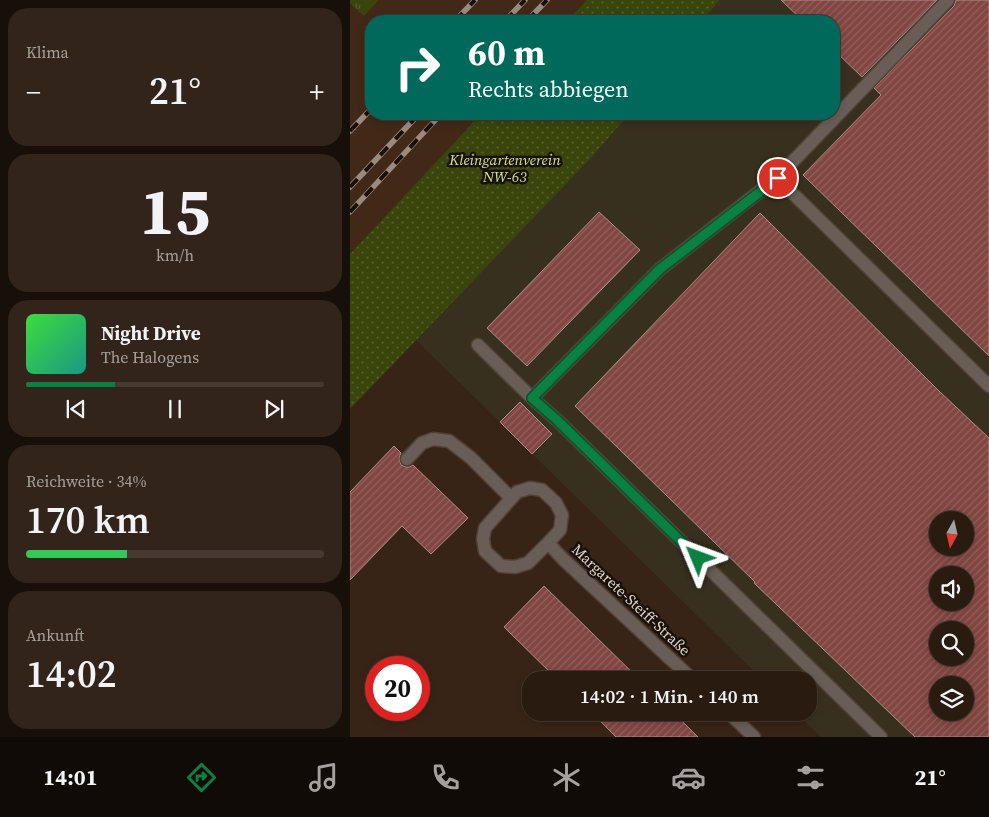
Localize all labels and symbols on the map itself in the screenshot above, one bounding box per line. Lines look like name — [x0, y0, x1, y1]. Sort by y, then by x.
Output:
park label: Kleingartenverein NW-63 — [448, 149, 561, 187]
pin — [757, 157, 799, 199]
north arrow — [929, 511, 974, 556]
position arrow — [671, 531, 723, 583]
street label: Margarete-Steiff-Straße — [567, 539, 695, 660]
speed limit sign: 20 — [365, 656, 430, 721]

